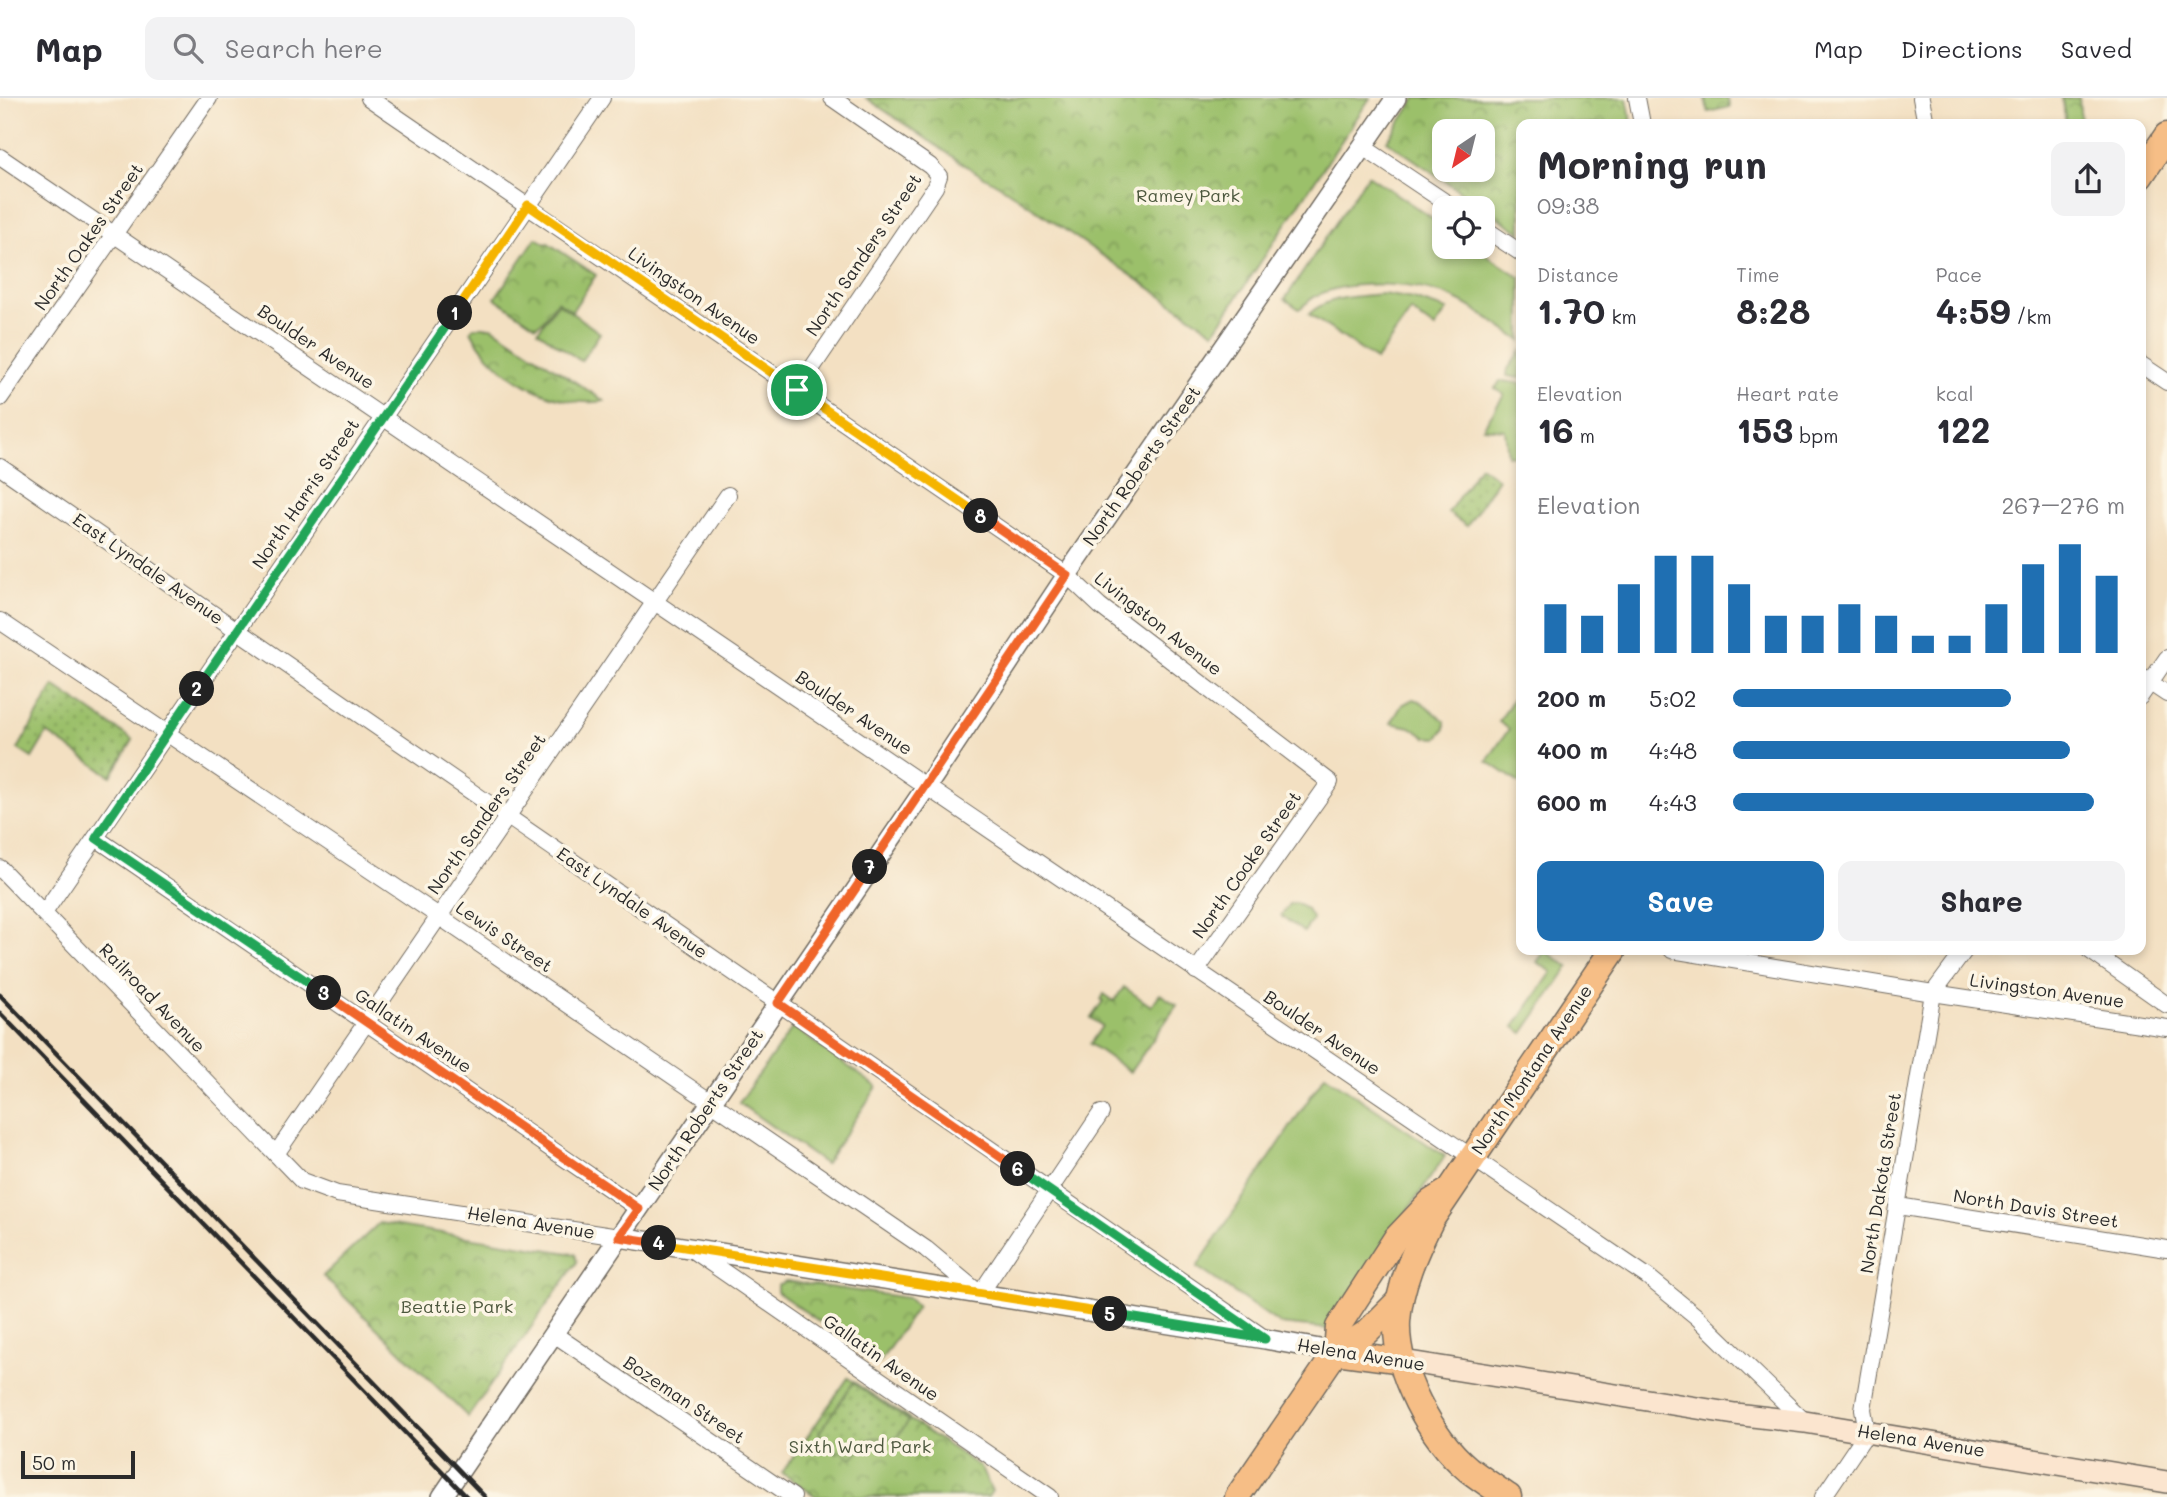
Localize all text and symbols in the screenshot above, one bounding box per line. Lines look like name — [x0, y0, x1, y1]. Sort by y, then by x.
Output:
search box — [145, 17, 635, 80]
text: Map — [35, 27, 103, 70]
icon: search — [169, 29, 207, 67]
text: Search here — [225, 31, 383, 65]
text: Map — [1814, 33, 1863, 64]
text: Directions — [1901, 33, 2023, 64]
text: Saved — [2061, 33, 2132, 64]
north arrow — [1432, 119, 1494, 182]
map controls — [1432, 119, 1495, 259]
text: Morning run — [1537, 139, 1767, 189]
button: share — [2051, 142, 2125, 216]
street label: North Oakes Street — [28, 158, 148, 315]
street label: North Sanders Street — [800, 168, 927, 341]
park label: Ramey Park — [1136, 183, 1240, 207]
text: 09:38 — [1537, 190, 1599, 220]
button: locate — [1432, 196, 1495, 259]
street label: Livingston Avenue — [624, 241, 765, 350]
text: Distance — [1537, 262, 1619, 287]
text: Time — [1736, 262, 1780, 287]
text: Pace — [1936, 262, 1982, 287]
text: 1.70 — [1537, 287, 1605, 333]
text: 8:28 — [1736, 287, 1810, 333]
text: 4:59 — [1936, 287, 2010, 333]
pin: 1 — [438, 296, 472, 330]
street label: Boulder Avenue — [254, 298, 380, 394]
text: 1 — [450, 300, 459, 325]
text: km — [1605, 304, 1637, 329]
text: /km — [2010, 304, 2052, 329]
pin — [767, 360, 827, 420]
icon: arrive — [778, 371, 816, 409]
street label: North Roberts Street — [1077, 381, 1206, 550]
text: Elevation — [1537, 381, 1622, 406]
text: Heart rate — [1736, 381, 1839, 406]
text: kcal — [1936, 381, 1974, 406]
text: 16 — [1537, 406, 1574, 452]
text: 153 — [1736, 406, 1793, 452]
text: 122 — [1936, 406, 1990, 452]
street label: North Harris Street — [246, 414, 364, 573]
text: m — [1574, 423, 1595, 448]
text: bpm — [1793, 423, 1838, 448]
text: Elevation — [1537, 490, 1640, 520]
text: 267–276 m — [2001, 490, 2125, 520]
pin: 8 — [964, 498, 998, 534]
text: 8 — [975, 503, 986, 528]
street label: East Lyndale Avenue — [68, 507, 229, 629]
street label: Livingston Avenue — [1090, 566, 1227, 681]
street label: Boulder Avenue — [792, 664, 918, 760]
pin: 2 — [180, 672, 214, 706]
text: 2 — [191, 676, 202, 701]
text: 200 m — [1537, 683, 1606, 713]
text: 5:02 — [1649, 683, 1697, 713]
street label: North Sanders Street — [421, 728, 551, 899]
text: 400 m — [1537, 735, 1608, 765]
text: 4:48 — [1649, 735, 1697, 765]
street label: North Cooke Street — [1186, 786, 1306, 943]
text: 600 m — [1537, 787, 1607, 817]
text: 4:43 — [1649, 787, 1697, 817]
street label: East Lyndale Avenue — [552, 841, 713, 963]
pin: 7 — [852, 850, 888, 884]
text: 7 — [864, 854, 875, 879]
button: Save — [1537, 861, 1824, 941]
button: Share — [1838, 861, 2125, 941]
street label: Lewis Street — [451, 895, 558, 977]
street label: Railroad Avenue — [94, 937, 211, 1057]
street label: Livingston Avenue — [1968, 967, 2126, 1013]
pin: 3 — [306, 976, 342, 1010]
text: 3 — [318, 980, 329, 1005]
street label: North Montana Avenue — [1465, 980, 1597, 1159]
street label: Gallatin Avenue — [350, 982, 477, 1078]
street label: Boulder Avenue — [1260, 984, 1386, 1080]
street label: North Roberts Street — [642, 1024, 768, 1195]
street label: North Dakota Street — [1854, 1091, 1906, 1275]
pin: 6 — [1000, 1152, 1036, 1186]
text: 6 — [1012, 1156, 1023, 1181]
street label: North Davis Street — [1952, 1183, 2121, 1233]
street label: Helena Avenue — [466, 1200, 597, 1244]
pin: 4 — [642, 1226, 676, 1260]
text: 4 — [652, 1230, 665, 1255]
park label: Beattie Park — [401, 1294, 513, 1318]
pin: 5 — [1092, 1296, 1128, 1332]
text: 5 — [1104, 1301, 1115, 1326]
street label: Gallatin Avenue — [819, 1308, 944, 1406]
street label: Helena Avenue — [1296, 1332, 1427, 1376]
street label: Bozeman Street — [619, 1350, 750, 1449]
street label: Helena Avenue — [1856, 1418, 1987, 1462]
park label: Sixth Ward Park — [789, 1434, 931, 1458]
scale bar — [21, 1448, 135, 1480]
text: 50 m — [32, 1450, 76, 1475]

